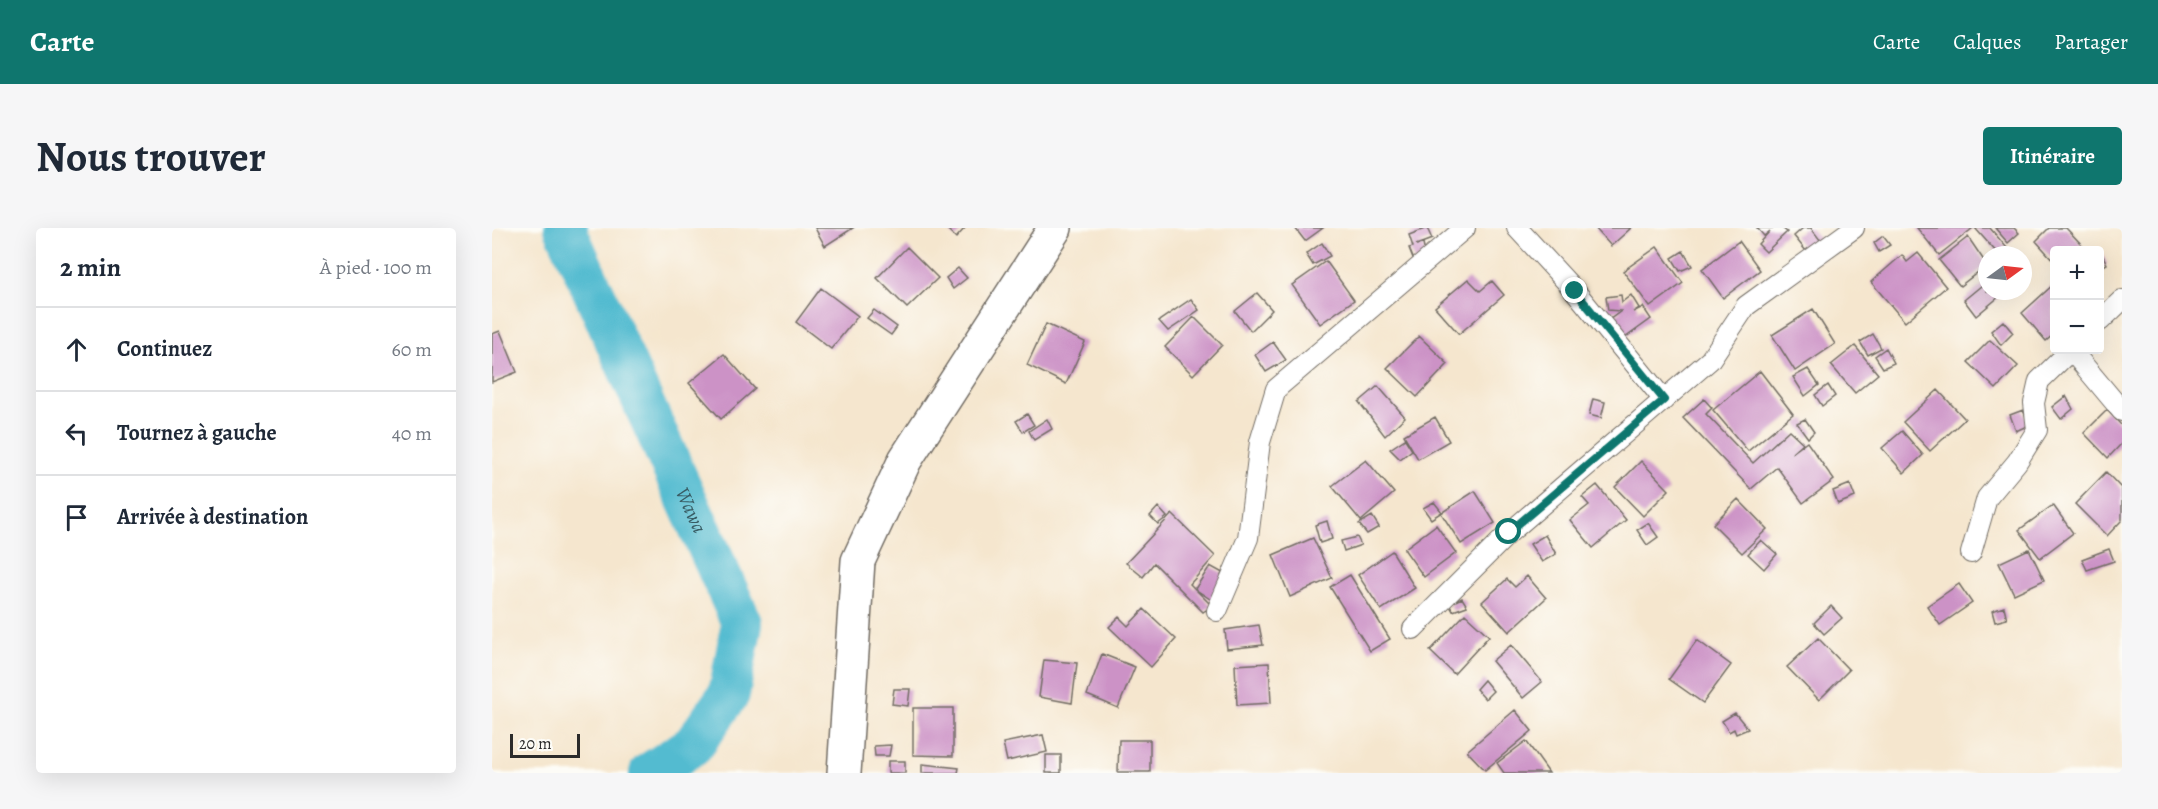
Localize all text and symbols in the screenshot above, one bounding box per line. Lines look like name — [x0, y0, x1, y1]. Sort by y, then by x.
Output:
text: Carte — [30, 23, 95, 61]
text: Carte — [1873, 28, 1920, 56]
text: Calques — [1953, 28, 2021, 56]
text: Partager — [2054, 28, 2128, 56]
button: Itinéraire — [1983, 127, 2122, 185]
text: Nous trouver — [36, 128, 266, 185]
north arrow — [1978, 246, 2032, 300]
map controls — [2050, 246, 2104, 354]
button: + — [2050, 246, 2104, 300]
text: 2 min — [60, 250, 121, 285]
text: À pied · 100 m — [320, 254, 432, 281]
route end — [1561, 277, 1587, 303]
button: − — [2050, 300, 2104, 354]
icon: ahead — [60, 333, 93, 366]
text: Continuez — [117, 334, 212, 364]
text: 60 m — [392, 336, 432, 363]
icon: left — [60, 417, 93, 450]
text: Tournez à gauche — [117, 418, 277, 448]
text: 40 m — [392, 420, 432, 447]
water label: Wawa — [669, 483, 713, 537]
icon: arrive — [60, 501, 93, 534]
text: Arrivée à destination — [117, 502, 308, 532]
route start — [1495, 518, 1521, 544]
scale bar — [510, 731, 580, 758]
text: 20 m — [519, 733, 552, 755]

